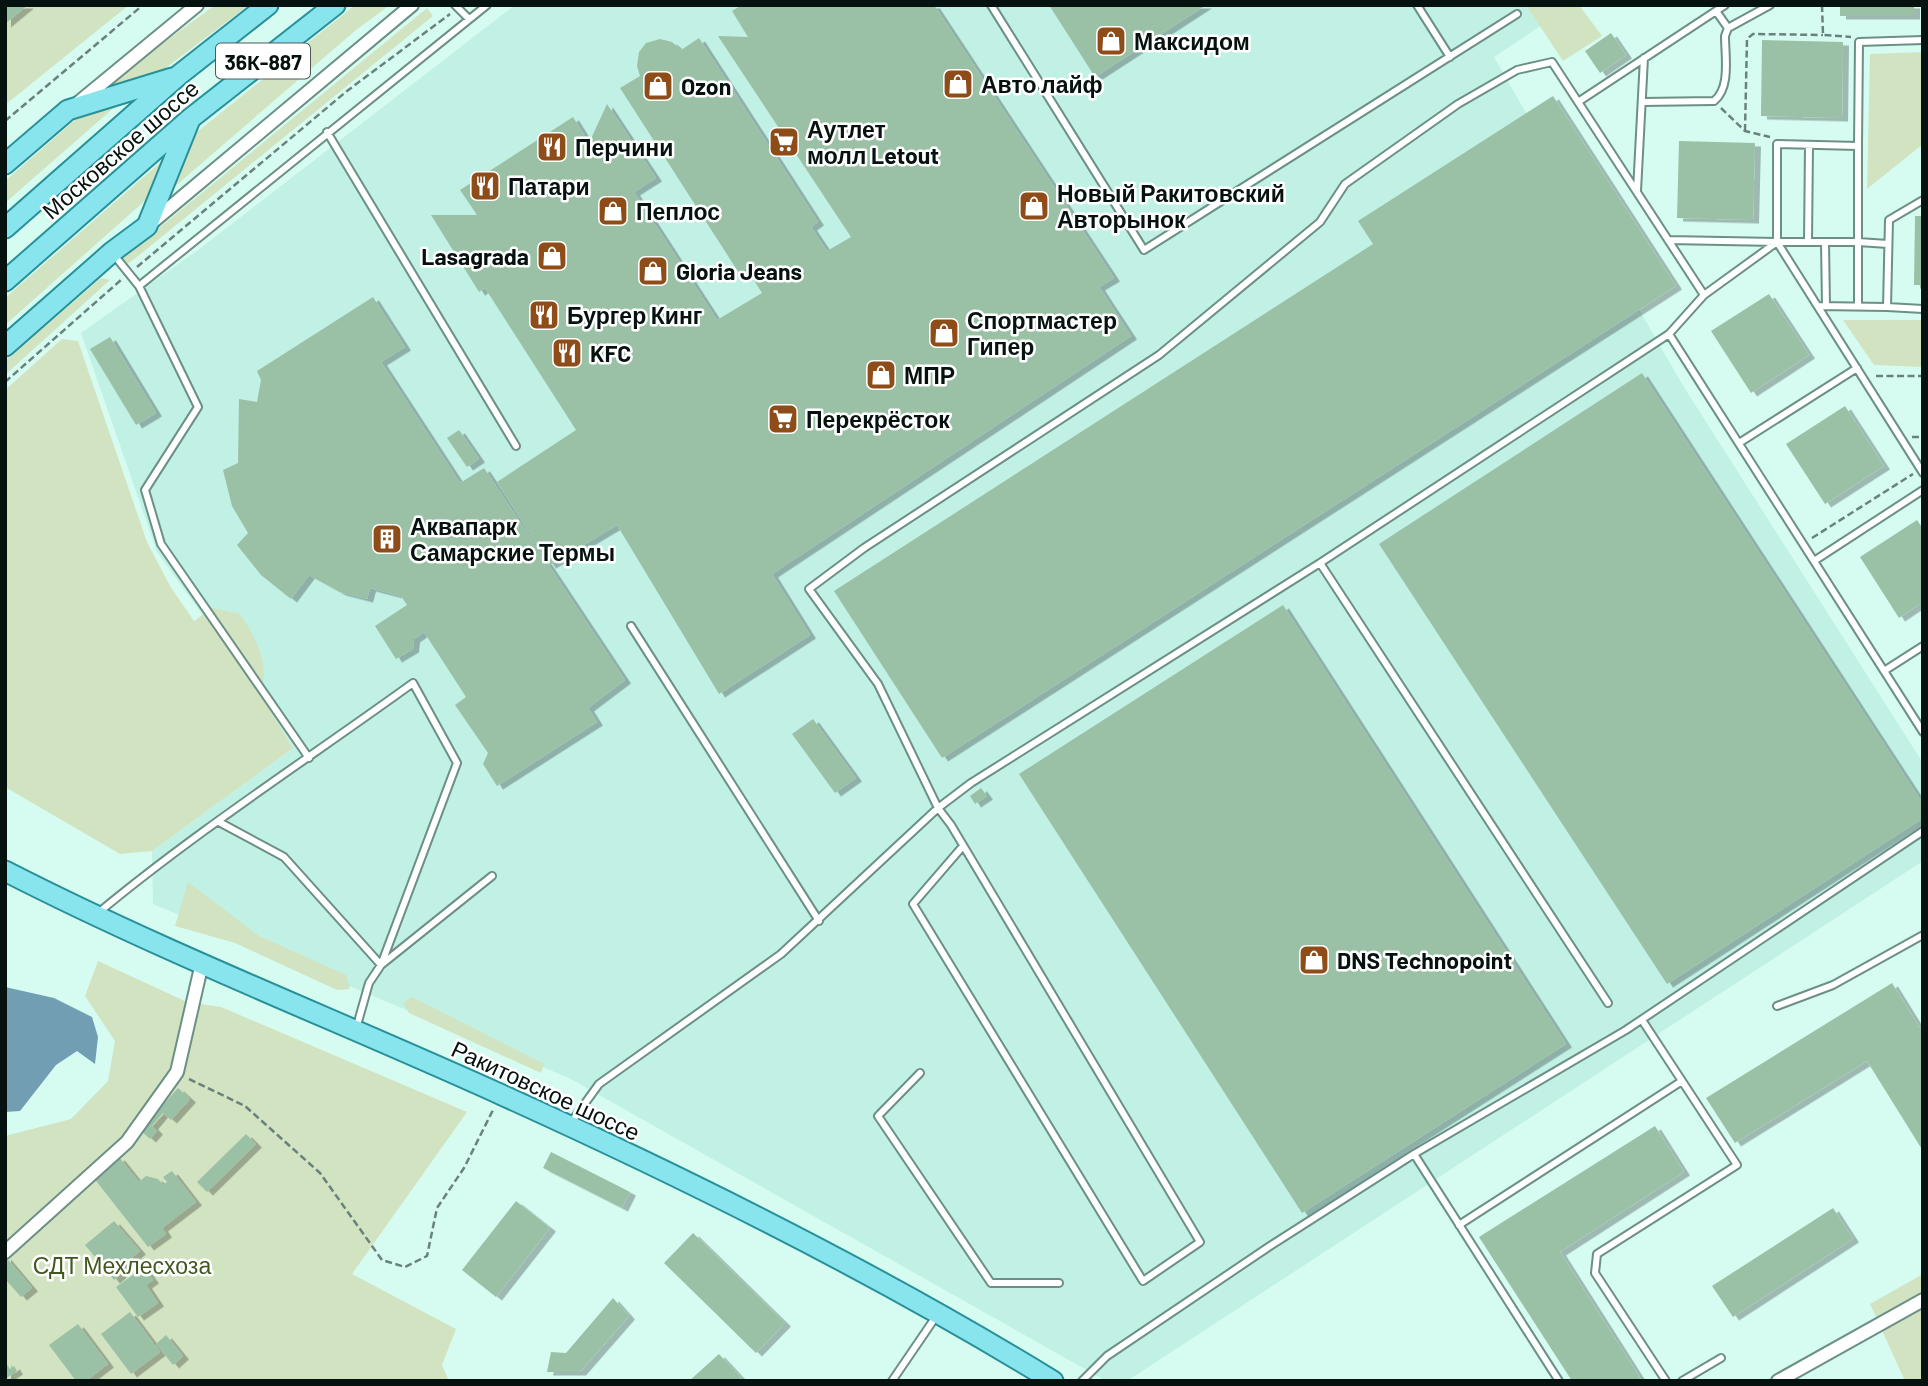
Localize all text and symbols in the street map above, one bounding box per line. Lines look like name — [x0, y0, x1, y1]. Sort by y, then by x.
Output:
shop icon: Максидом — [1094, 24, 1128, 58]
place label: Максидом — [1134, 27, 1250, 55]
road number: 36К-887 — [216, 43, 310, 78]
shop icon: Авто лайф — [941, 67, 975, 101]
shop icon: Ozon — [641, 69, 675, 103]
place label: Авто лайф — [981, 70, 1103, 98]
place label: Ozon — [681, 72, 731, 100]
street label: Московское шоссе — [36, 74, 204, 224]
place label: Аутлет молл Letout — [807, 115, 939, 169]
supermarket icon: Аутлет молл Letout — [767, 125, 801, 159]
restaurant icon: Перчини — [535, 130, 569, 164]
place label: Перчини — [575, 133, 673, 161]
restaurant icon: Патари — [468, 169, 502, 203]
place label: Патари — [508, 172, 590, 200]
place label: Новый Ракитовский Авторынок — [1057, 179, 1285, 233]
shop icon: Новый Ракитовский Авторынок — [1017, 189, 1051, 223]
shop icon: Пеплос — [596, 194, 630, 228]
place label: Пеплос — [636, 197, 720, 225]
shop icon: Lasagrada — [535, 239, 569, 273]
place label: Lasagrada — [421, 242, 529, 270]
shop icon: Gloria Jeans — [636, 254, 670, 288]
place label: Gloria Jeans — [676, 257, 802, 285]
restaurant icon: Бургер Кинг — [527, 298, 561, 332]
place label: Бургер Кинг — [567, 301, 702, 329]
place label: Спортмастер Гипер — [967, 306, 1117, 360]
shop icon: Спортмастер Гипер — [927, 316, 961, 350]
restaurant icon: KFC — [550, 336, 584, 370]
place label: KFC — [590, 339, 631, 367]
shop icon: МПР — [864, 358, 898, 392]
place label: МПР — [904, 361, 955, 389]
supermarket icon: Перекрёсток — [766, 402, 800, 436]
place label: Перекрёсток — [806, 405, 950, 433]
place label: Аквапарк Самарские Термы — [410, 512, 615, 566]
building icon: Аквапарк Самарские Термы — [370, 522, 404, 556]
shop icon: DNS Technopoint — [1297, 943, 1331, 977]
place label: DNS Technopoint — [1337, 946, 1512, 974]
street label: Ракитовское шоссе — [447, 1034, 645, 1146]
park label: СДТ Мехлесхоза — [33, 1251, 211, 1279]

